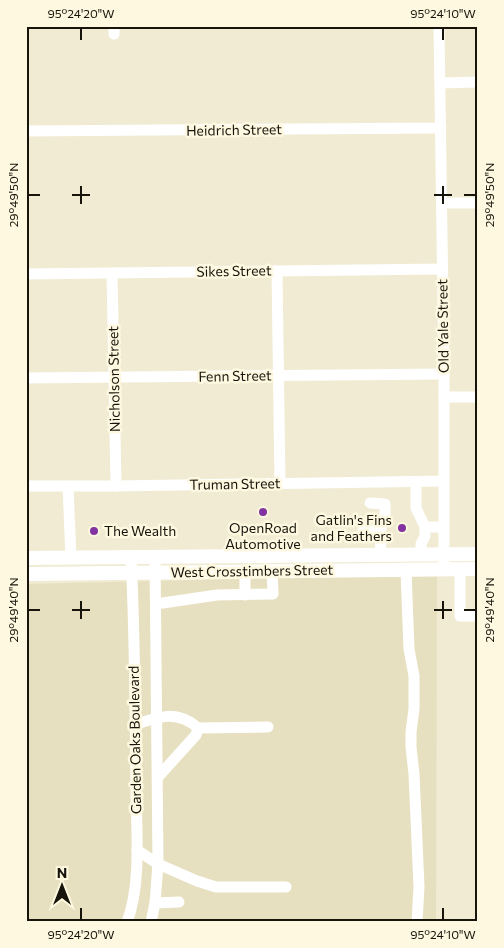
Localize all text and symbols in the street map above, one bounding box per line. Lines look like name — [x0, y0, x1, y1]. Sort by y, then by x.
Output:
text: 95°24'20"W — [47, 6, 115, 20]
text: 95°24'10"W — [410, 6, 476, 20]
street label: Heidrich Street — [186, 120, 282, 139]
text: 29°49'50"N — [6, 163, 20, 227]
text: 29°49'50"N — [482, 163, 496, 227]
street label: Sikes Street — [196, 261, 272, 280]
street label: Old Yale Street — [433, 279, 452, 373]
street label: Nicholson Street — [104, 326, 123, 432]
street label: Fenn Street — [198, 366, 272, 385]
street label: Truman Street — [189, 474, 281, 493]
marker: OpenRoad Automotive — [257, 506, 269, 518]
place label: Gatlin's Fins and Feathers — [311, 511, 392, 544]
place label: OpenRoad Automotive — [225, 519, 301, 552]
place label: The Wealth — [104, 522, 176, 539]
marker: Gatlin's Fins and Feathers — [396, 522, 408, 534]
marker: The Wealth — [88, 525, 100, 537]
street label: West Crosstimbers Street — [171, 561, 334, 580]
text: 29°49'40"N — [6, 578, 20, 642]
text: 29°49'40"N — [482, 578, 496, 642]
street label: Garden Oaks Boulevard — [125, 666, 144, 814]
north arrow — [38, 860, 88, 910]
text: N — [57, 864, 67, 881]
text: 95°24'20"W — [47, 927, 115, 941]
text: 95°24'10"W — [410, 927, 476, 941]

